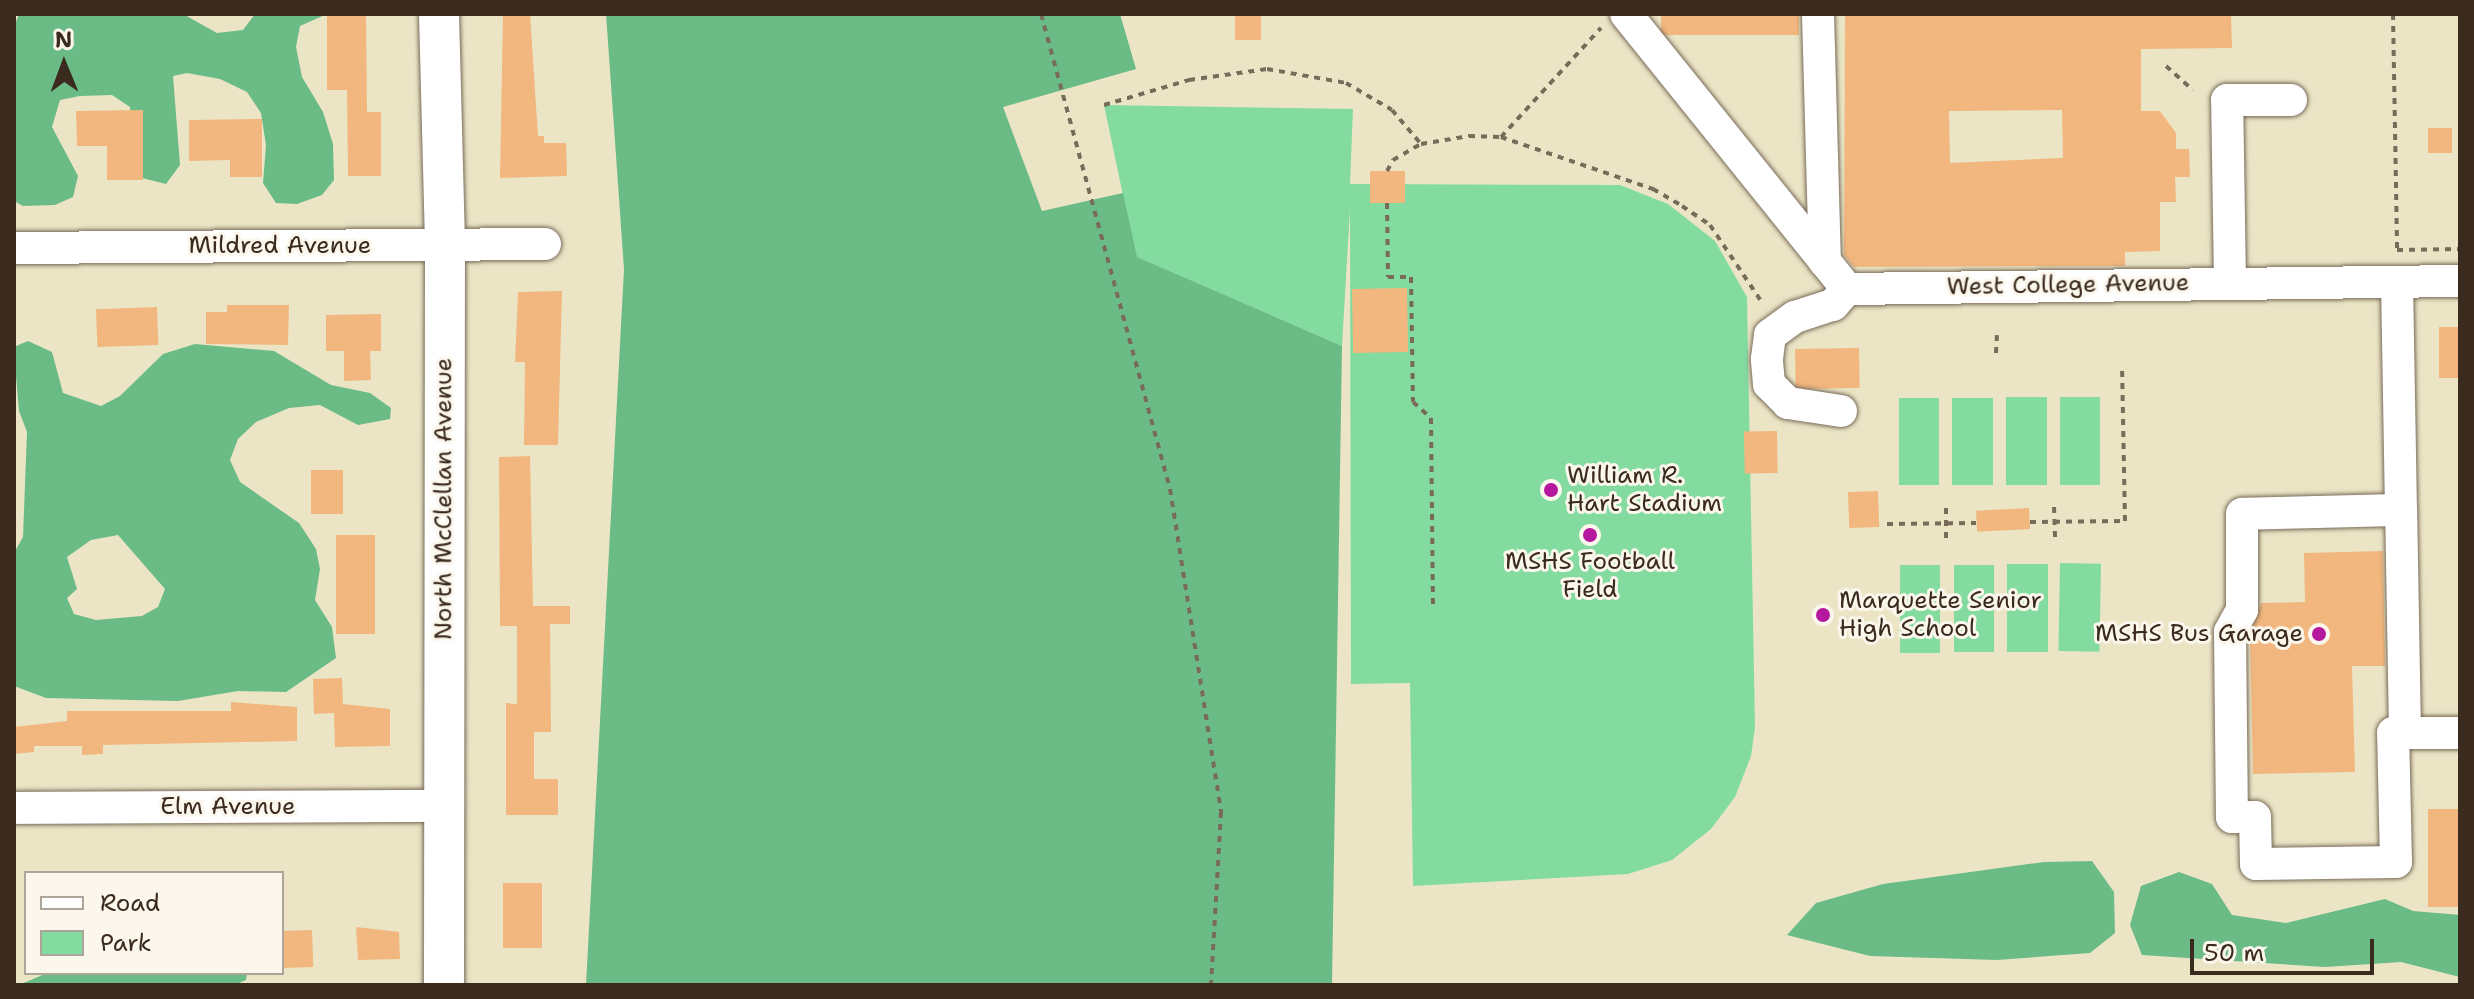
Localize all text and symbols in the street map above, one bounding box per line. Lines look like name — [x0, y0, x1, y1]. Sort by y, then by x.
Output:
north arrow — [24, 24, 104, 104]
text: N — [55, 25, 73, 54]
street label: Mildred Avenue — [189, 232, 371, 260]
street label: West College Avenue — [1946, 268, 2190, 302]
street label: North McClellan Avenue — [430, 358, 458, 640]
place label: William R. Hart Stadium — [1567, 462, 1722, 518]
marker: William R. Hart Stadium — [1542, 481, 1560, 499]
marker: MSHS Football Field — [1581, 526, 1599, 544]
place label: MSHS Football Field — [1505, 548, 1675, 604]
place label: Marquette Senior High School — [1839, 587, 2042, 643]
marker: Marquette Senior High School — [1814, 606, 1832, 624]
place label: MSHS Bus Garage — [2095, 620, 2303, 648]
marker: MSHS Bus Garage — [2310, 625, 2328, 643]
street label: Elm Avenue — [160, 793, 296, 821]
legend — [24, 871, 284, 975]
text: Road — [100, 887, 160, 919]
scale bar — [2194, 923, 2378, 973]
text: Park — [100, 927, 152, 959]
text: 50 m — [2204, 937, 2264, 969]

